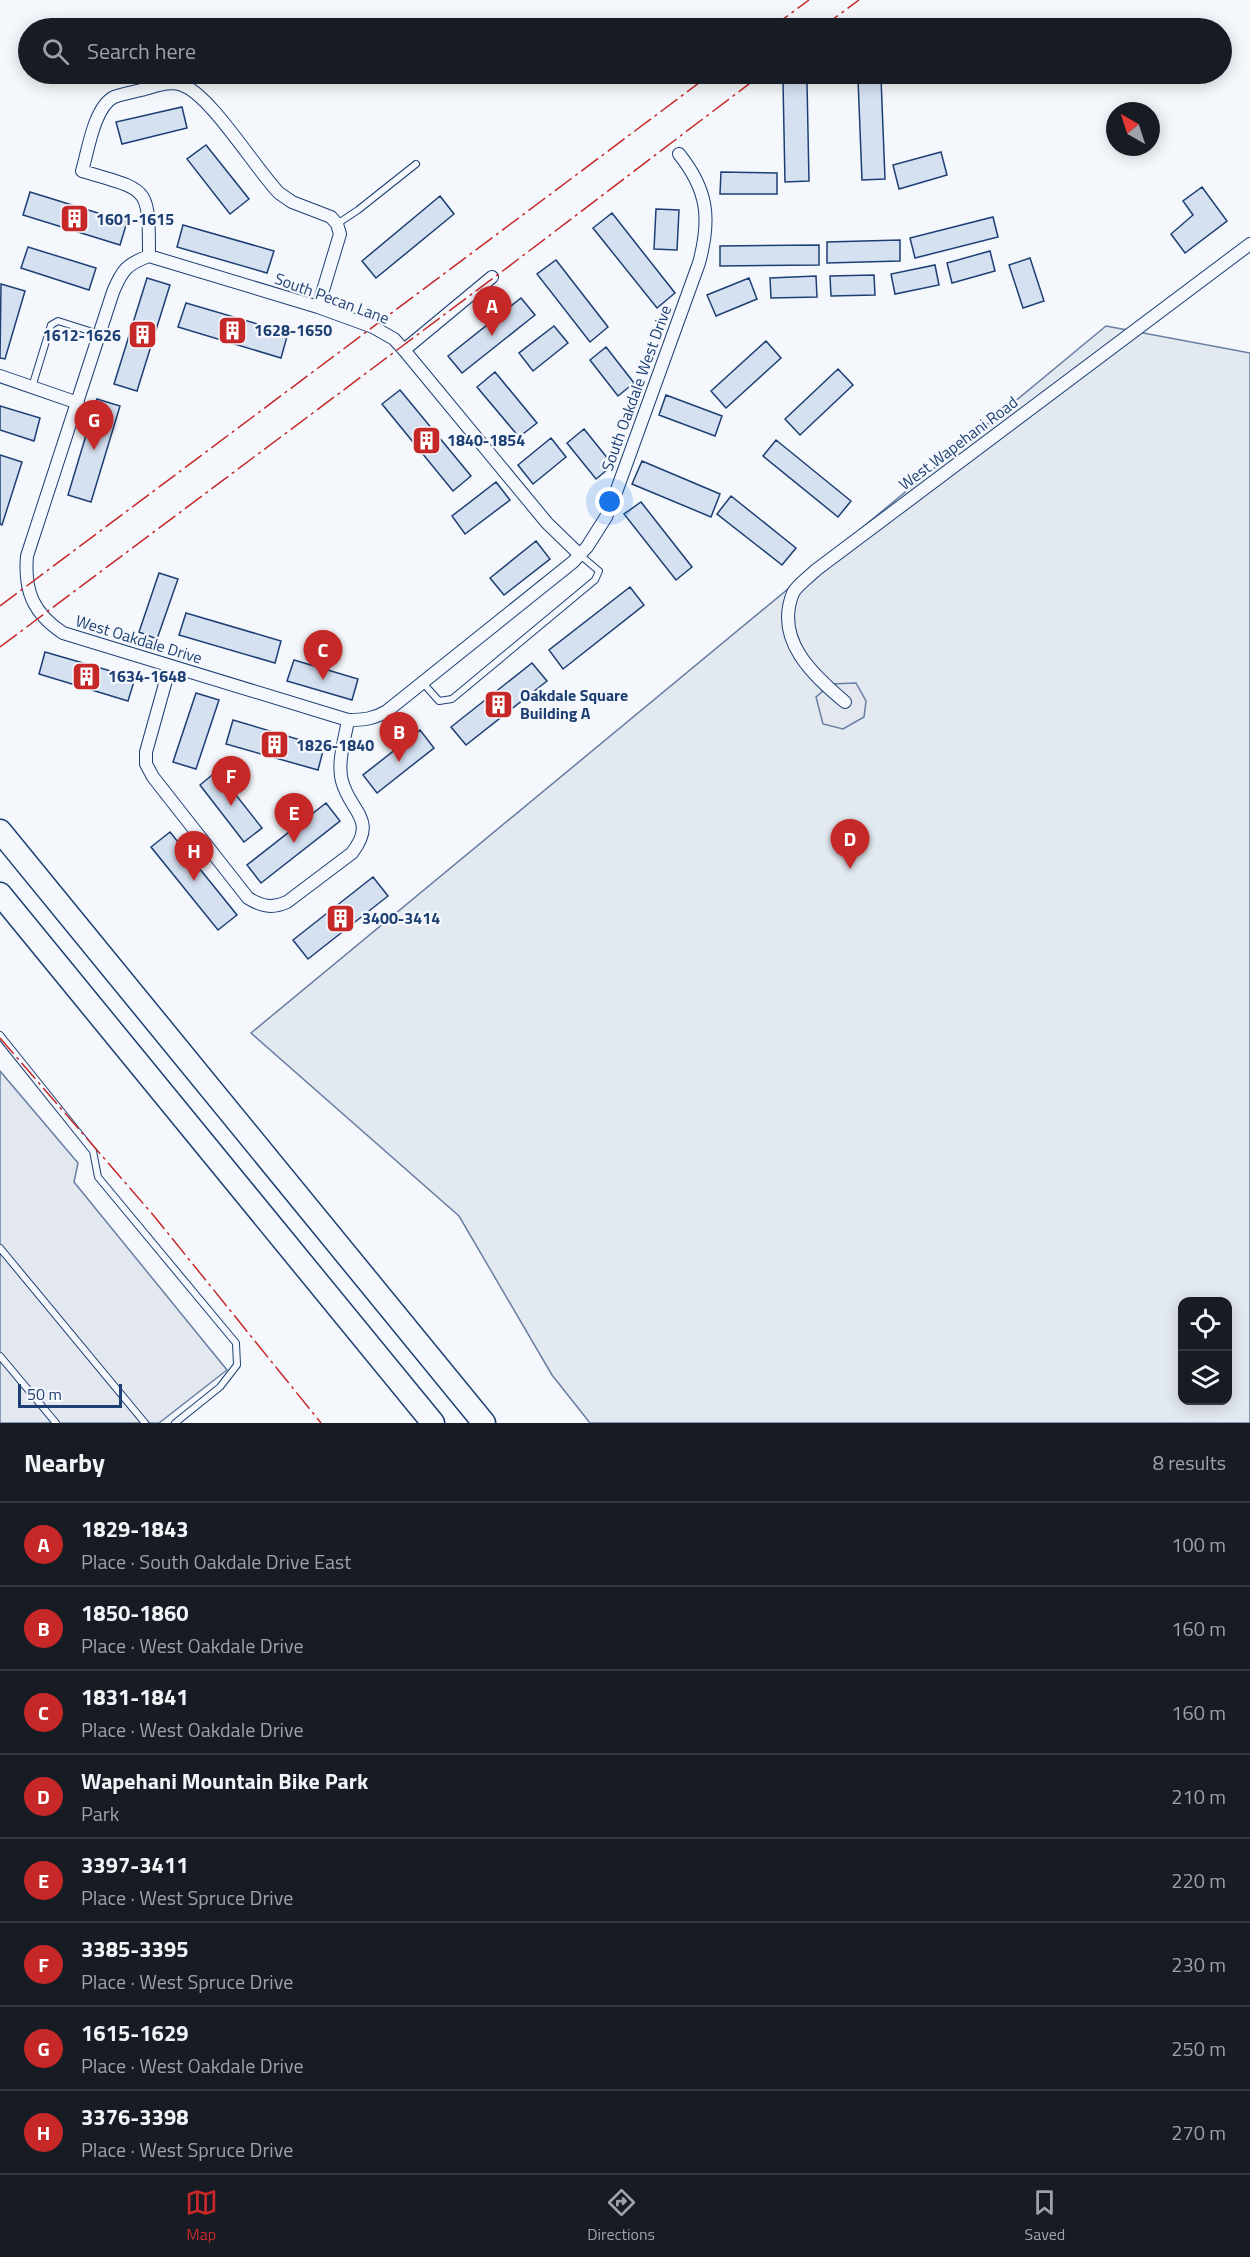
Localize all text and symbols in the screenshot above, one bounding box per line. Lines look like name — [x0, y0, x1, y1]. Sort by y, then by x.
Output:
search box — [18, 18, 1232, 84]
text: Search here — [87, 34, 196, 68]
icon: search — [39, 35, 72, 68]
north arrow — [1106, 102, 1160, 156]
building icon: 1601-1615 — [59, 203, 91, 235]
place label: 1601-1615 — [96, 207, 174, 231]
street label: South Pecan Lane — [271, 266, 393, 330]
pin: A — [472, 286, 512, 336]
street label: South Oakdale West Drive — [595, 302, 677, 474]
building icon: 1628-1650 — [217, 314, 249, 346]
place label: 1628-1650 — [254, 318, 332, 342]
building icon: 1612-1626 — [126, 319, 158, 351]
place label: 1612-1626 — [43, 323, 121, 347]
street label: West Wapehani Road — [893, 390, 1023, 496]
pin: G — [74, 400, 113, 450]
building icon: 1840-1854 — [410, 424, 442, 456]
place label: 1840-1854 — [447, 428, 525, 452]
your location — [595, 487, 624, 516]
street label: West Oakdale Drive — [73, 608, 205, 670]
pin: C — [304, 630, 342, 680]
building icon: 1634-1648 — [71, 660, 103, 692]
place label: 1634-1648 — [108, 664, 186, 688]
place label: Oakdale Square Building A — [520, 683, 628, 725]
building icon: Oakdale Square Building A — [483, 688, 515, 720]
pin: B — [380, 712, 418, 762]
building icon: 1826-1840 — [259, 729, 291, 761]
place label: 1826-1840 — [296, 733, 374, 757]
pin: F — [212, 756, 250, 806]
pin: E — [274, 794, 314, 843]
pin: D — [830, 820, 870, 869]
pin: H — [174, 832, 214, 881]
building icon: 3400-3414 — [325, 902, 357, 934]
place label: 3400-3414 — [362, 906, 440, 930]
map controls — [1178, 1297, 1232, 1405]
button: locate — [1178, 1297, 1232, 1351]
button: layers — [1178, 1351, 1232, 1405]
scale bar — [18, 1381, 122, 1408]
text: 50 m — [27, 1382, 62, 1406]
text: Nearby — [24, 1443, 105, 1482]
text: 8 results — [1153, 1447, 1226, 1478]
text: 1829-1843 — [81, 1512, 189, 1546]
text: A — [37, 1529, 50, 1560]
text: 100 m — [1171, 1529, 1226, 1560]
text: Place · South Oakdale Drive East — [81, 1546, 351, 1577]
text: 1850-1860 — [81, 1596, 189, 1630]
text: B — [37, 1613, 50, 1644]
text: 160 m — [1171, 1613, 1226, 1644]
text: Place · West Oakdale Drive — [81, 1630, 304, 1661]
text: 1831-1841 — [81, 1680, 189, 1714]
text: C — [38, 1697, 49, 1728]
text: 160 m — [1171, 1697, 1226, 1728]
text: Place · West Oakdale Drive — [81, 1714, 304, 1745]
text: Wapehani Mountain Bike Park — [81, 1764, 368, 1798]
text: D — [37, 1781, 50, 1812]
text: 210 m — [1171, 1781, 1226, 1812]
text: Park — [81, 1798, 119, 1829]
text: 3397-3411 — [81, 1848, 189, 1882]
text: E — [38, 1865, 49, 1896]
text: 220 m — [1171, 1865, 1226, 1896]
text: Place · West Spruce Drive — [81, 1882, 293, 1913]
text: 3385-3395 — [81, 1932, 189, 1966]
text: F — [38, 1949, 49, 1980]
text: 230 m — [1171, 1949, 1226, 1980]
text: Place · West Spruce Drive — [81, 1966, 293, 1997]
text: 1615-1629 — [81, 2016, 189, 2050]
text: G — [37, 2033, 50, 2064]
text: 250 m — [1171, 2033, 1226, 2064]
text: Place · West Oakdale Drive — [81, 2050, 304, 2081]
text: 3376-3398 — [81, 2100, 189, 2134]
text: H — [37, 2117, 50, 2148]
text: 270 m — [1171, 2117, 1226, 2148]
text: Place · West Spruce Drive — [81, 2134, 293, 2165]
tab: Map — [185, 2186, 218, 2246]
tab: Directions — [587, 2186, 655, 2246]
tab: Saved — [1025, 2186, 1065, 2246]

